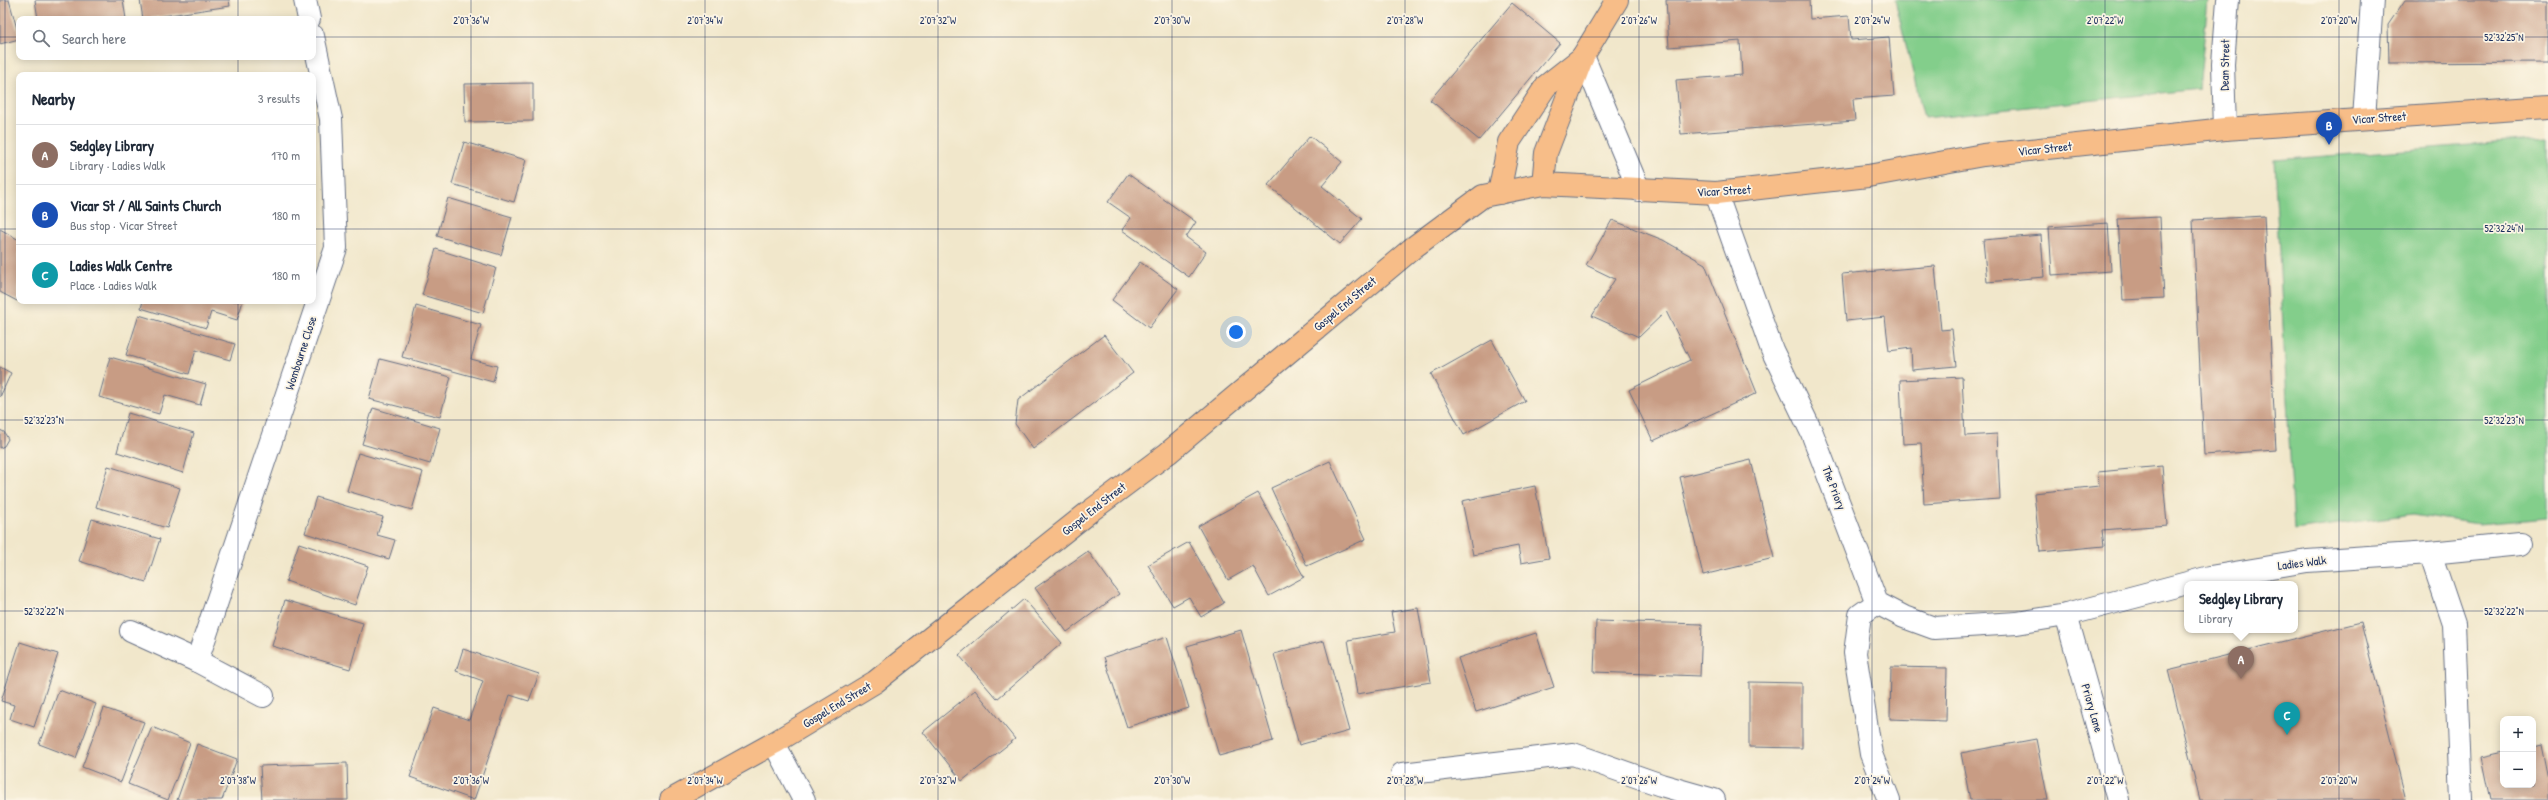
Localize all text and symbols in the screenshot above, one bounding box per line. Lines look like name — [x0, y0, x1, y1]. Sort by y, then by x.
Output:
text: 2°07'36"W — [453, 14, 490, 27]
text: 2°07'34"W — [687, 14, 724, 27]
text: 2°07'32"W — [920, 14, 957, 27]
text: 2°07'30"W — [1154, 14, 1191, 27]
text: 2°07'28"W — [1387, 14, 1424, 27]
text: 2°07'26"W — [1621, 14, 1658, 27]
text: 2°07'24"W — [1854, 14, 1891, 27]
text: 2°07'22"W — [2087, 14, 2124, 27]
text: 2°07'20"W — [2321, 14, 2358, 27]
search box — [16, 16, 316, 60]
icon: search — [30, 27, 52, 49]
text: Search here — [62, 28, 126, 49]
text: 52°32'25"N — [2484, 31, 2524, 44]
street label: Dean Street — [2216, 38, 2233, 91]
text: Nearby — [32, 87, 75, 110]
text: 3 results — [258, 89, 300, 107]
street label: Vicar Street — [2351, 107, 2407, 128]
pin: B — [2316, 112, 2342, 145]
text: Sedgley Library — [70, 135, 154, 156]
street label: Vicar Street — [2017, 137, 2074, 160]
text: A — [42, 146, 48, 164]
text: 170 m — [271, 146, 300, 164]
text: Library · Ladies Walk — [70, 156, 165, 174]
street label: Vicar Street — [1697, 181, 1752, 200]
text: Vicar St / All Saints Church — [70, 195, 221, 216]
text: B — [42, 206, 48, 224]
text: 180 m — [272, 206, 300, 224]
text: Bus stop · Vicar Street — [70, 216, 177, 234]
text: 52°32'24"N — [2485, 222, 2523, 235]
text: Ladies Walk Centre — [70, 255, 173, 276]
text: C — [41, 266, 49, 284]
text: 180 m — [272, 266, 300, 284]
street label: Gospel End Street — [1310, 272, 1380, 335]
text: Place · Ladies Walk — [70, 276, 157, 294]
street label: Wombourne Close — [281, 314, 321, 392]
your location — [1226, 322, 1246, 342]
text: 52°32'23"N — [24, 414, 64, 427]
text: 52°32'23"N — [2484, 414, 2524, 427]
street label: The Priory — [1818, 463, 1851, 512]
street label: Gospel End Street — [1058, 478, 1130, 539]
street label: Ladies Walk — [2277, 551, 2327, 574]
popup — [2184, 581, 2298, 633]
text: Sedgley Library — [2199, 588, 2283, 609]
text: 52°32'22"N — [24, 605, 64, 618]
text: 52°32'22"N — [2484, 605, 2524, 618]
text: Library — [2199, 609, 2233, 627]
pin: A — [2228, 646, 2254, 679]
street label: Gospel End Street — [799, 677, 875, 732]
street label: Priory Lane — [2077, 682, 2108, 734]
pin: C — [2274, 702, 2300, 735]
map controls — [2500, 716, 2536, 788]
button: + — [2500, 716, 2536, 752]
button: − — [2500, 752, 2536, 788]
text: 2°07'38"W — [220, 774, 257, 787]
text: 2°07'36"W — [453, 774, 490, 787]
text: 2°07'34"W — [687, 774, 724, 787]
text: 2°07'32"W — [920, 774, 957, 787]
text: 2°07'30"W — [1154, 774, 1191, 787]
text: 2°07'28"W — [1387, 774, 1424, 787]
text: 2°07'26"W — [1621, 774, 1658, 787]
text: 2°07'24"W — [1854, 774, 1891, 787]
text: 2°07'22"W — [2087, 774, 2124, 787]
text: 2°07'20"W — [2321, 774, 2358, 787]

